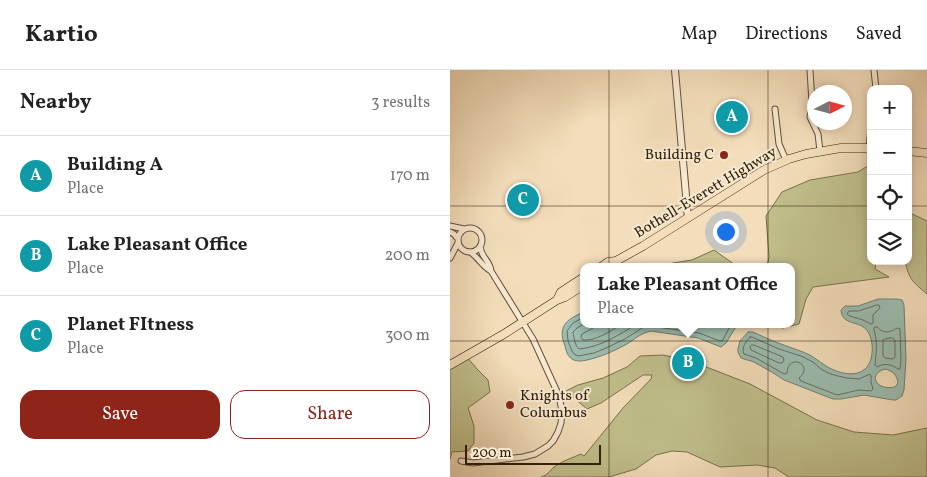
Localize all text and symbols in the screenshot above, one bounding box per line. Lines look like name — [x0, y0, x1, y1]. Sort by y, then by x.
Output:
text: Kartio — [25, 18, 98, 52]
text: Map — [681, 22, 717, 47]
text: Directions — [745, 22, 828, 47]
text: Saved — [856, 22, 902, 47]
north arrow — [807, 85, 852, 130]
map controls — [867, 85, 912, 265]
button: + — [867, 85, 912, 130]
text: Nearby — [20, 88, 91, 117]
text: 3 results — [371, 92, 430, 114]
pin: A — [716, 98, 748, 136]
button: − — [867, 130, 912, 175]
street label: Bothell-Everett Highway — [631, 142, 781, 244]
place label: Building C — [645, 145, 714, 166]
marker: Building C — [718, 149, 730, 161]
text: Building A — [67, 152, 163, 178]
text: A — [30, 165, 42, 187]
text: 170 m — [390, 165, 430, 187]
button: locate — [867, 175, 912, 220]
text: Place — [67, 178, 104, 200]
pin: C — [507, 181, 539, 219]
your location — [713, 219, 739, 245]
button: layers — [867, 220, 912, 265]
text: Lake Pleasant Office — [67, 232, 248, 258]
text: B — [31, 245, 41, 267]
text: 200 m — [385, 245, 430, 267]
text: Place — [67, 258, 104, 280]
popup — [580, 263, 795, 328]
text: Lake Pleasant Office — [597, 272, 778, 298]
text: Place — [597, 298, 634, 320]
text: Planet FItness — [67, 312, 194, 338]
text: C — [31, 325, 41, 347]
text: 300 m — [385, 325, 430, 347]
text: Place — [67, 338, 104, 360]
pin: B — [672, 344, 704, 382]
place label: Knights of Columbus — [520, 386, 590, 424]
button: Save — [20, 390, 220, 439]
button: Share — [230, 390, 430, 439]
marker: Knights of Columbus — [504, 399, 516, 411]
scale bar — [465, 442, 601, 465]
text: 200 m — [472, 444, 512, 463]

